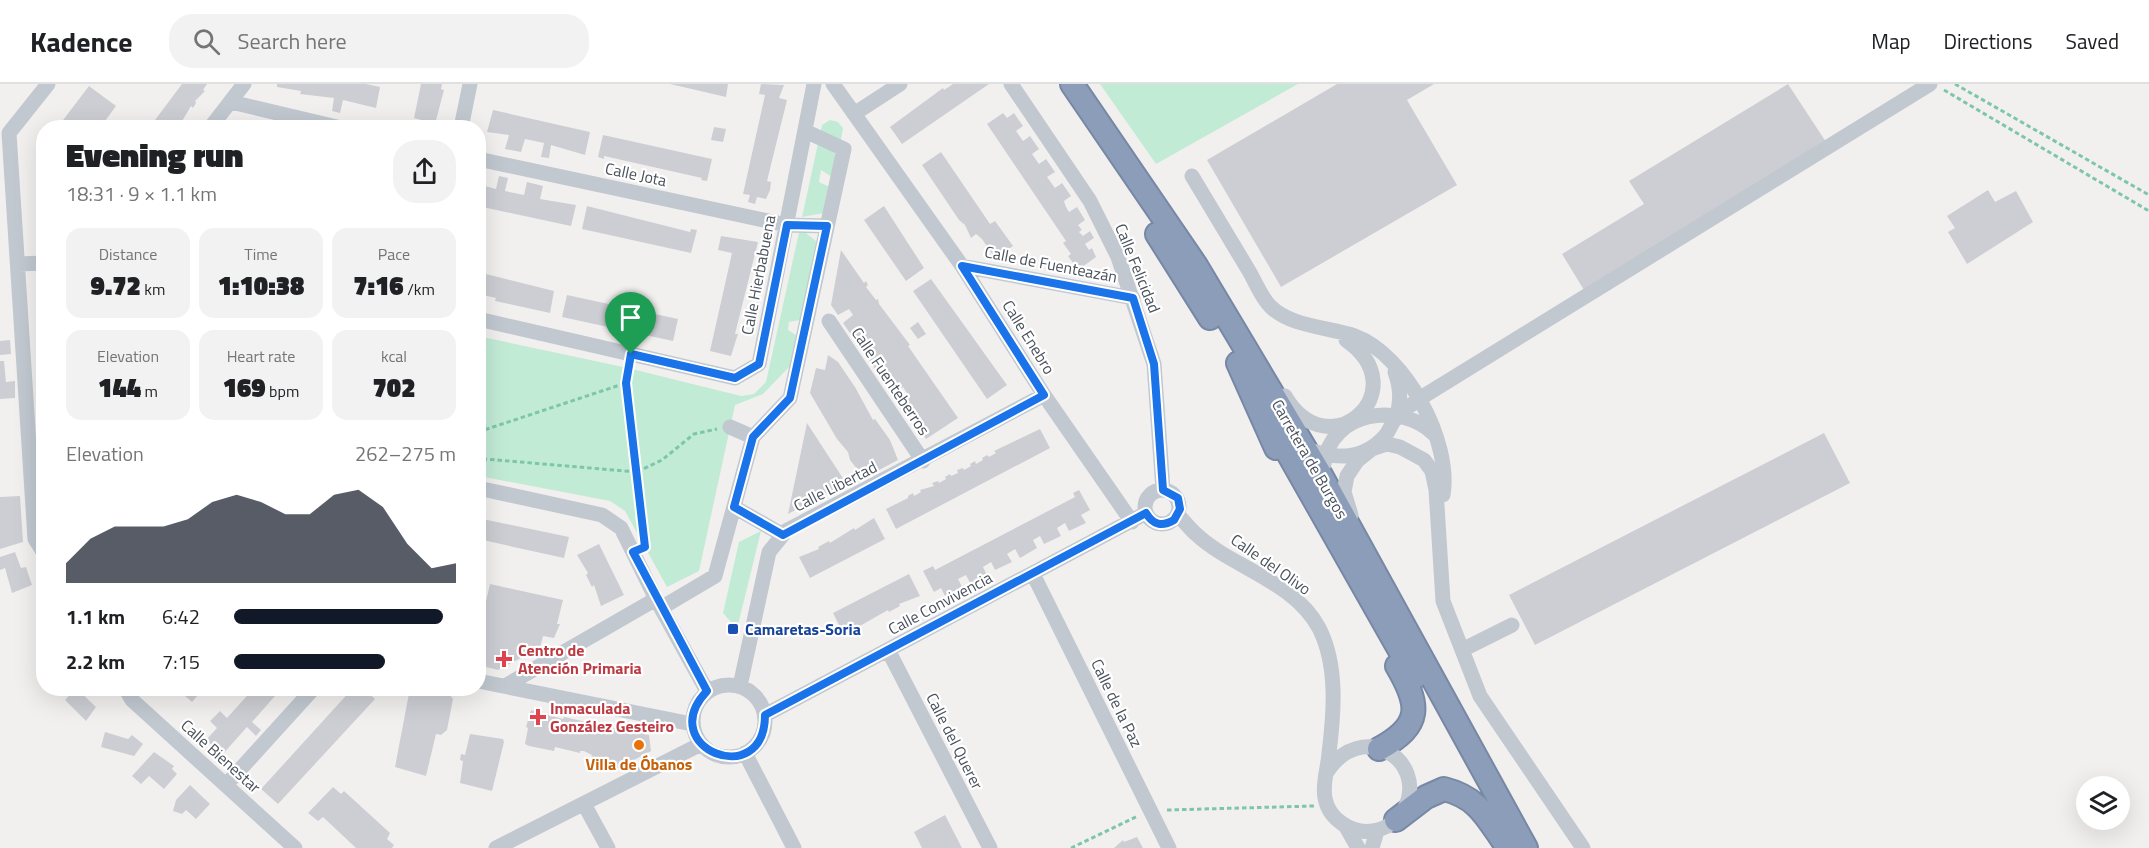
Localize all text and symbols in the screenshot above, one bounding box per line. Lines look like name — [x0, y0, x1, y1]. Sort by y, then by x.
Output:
search box — [169, 14, 589, 68]
text: Kadence — [30, 20, 133, 63]
text: Search here — [238, 24, 347, 58]
icon: search — [190, 25, 223, 58]
text: Map — [1871, 25, 1911, 57]
text: Directions — [1944, 25, 2033, 57]
text: Saved — [2066, 25, 2119, 57]
text: Evening run — [66, 130, 243, 180]
button: share — [393, 140, 456, 203]
street label: Calle Jota — [603, 156, 669, 192]
text: 18:31 · 9 × 1.1 km — [66, 178, 217, 209]
street label: Calle Hierbabuena — [735, 213, 781, 337]
street label: Calle Felicidad — [1109, 220, 1167, 316]
street label: Calle de Fuenteazán — [983, 239, 1119, 289]
text: Distance — [99, 242, 157, 266]
text: Time — [244, 242, 278, 266]
text: Pace — [378, 242, 410, 266]
text: 9.72 — [91, 266, 141, 305]
text: 1:10:38 — [218, 266, 304, 305]
text: 7:16 — [353, 266, 404, 305]
text: km — [141, 277, 165, 301]
text: /km — [404, 277, 435, 301]
pin — [605, 292, 656, 354]
street label: Calle Enebro — [997, 295, 1061, 379]
icon: arrive — [614, 301, 647, 334]
street label: Calle Fuenteberros — [846, 322, 936, 440]
text: Elevation — [97, 344, 159, 368]
text: Heart rate — [227, 344, 295, 368]
text: kcal — [381, 344, 407, 368]
text: 144 — [98, 368, 141, 407]
text: 169 — [223, 368, 266, 407]
text: 702 — [373, 368, 415, 407]
text: m — [141, 379, 158, 403]
text: bpm — [266, 379, 299, 403]
street label: Carretera de Burgos — [1266, 395, 1354, 523]
text: Elevation — [66, 438, 144, 469]
text: 262–275 m — [355, 438, 456, 469]
street label: Calle Libertad — [789, 455, 881, 517]
street label: Calle del Olivo — [1226, 527, 1316, 601]
street label: Calle Convivencia — [884, 565, 996, 641]
text: 1.1 km — [66, 601, 125, 632]
text: 6:42 — [162, 601, 200, 632]
place label: Camaretas-Soria — [745, 617, 861, 641]
marker: Camaretas-Soria — [726, 622, 740, 636]
place label: Centro de Atención Primaria — [518, 638, 642, 680]
text: 2.2 km — [66, 646, 125, 677]
text: 7:15 — [162, 646, 200, 677]
marker: Centro de Atención Primaria — [495, 650, 513, 668]
street label: Calle de la Paz — [1085, 655, 1149, 751]
street label: Calle del Querer — [920, 689, 990, 794]
place label: Inmaculada González Gesteiro — [550, 696, 674, 738]
marker: Inmaculada González Gesteiro — [531, 710, 545, 724]
street label: Calle Bienestar — [176, 713, 267, 799]
marker: Villa de Óbanos — [632, 738, 646, 752]
place label: Villa de Óbanos — [586, 752, 692, 776]
map controls — [2076, 776, 2130, 830]
button: layers — [2076, 776, 2130, 830]

